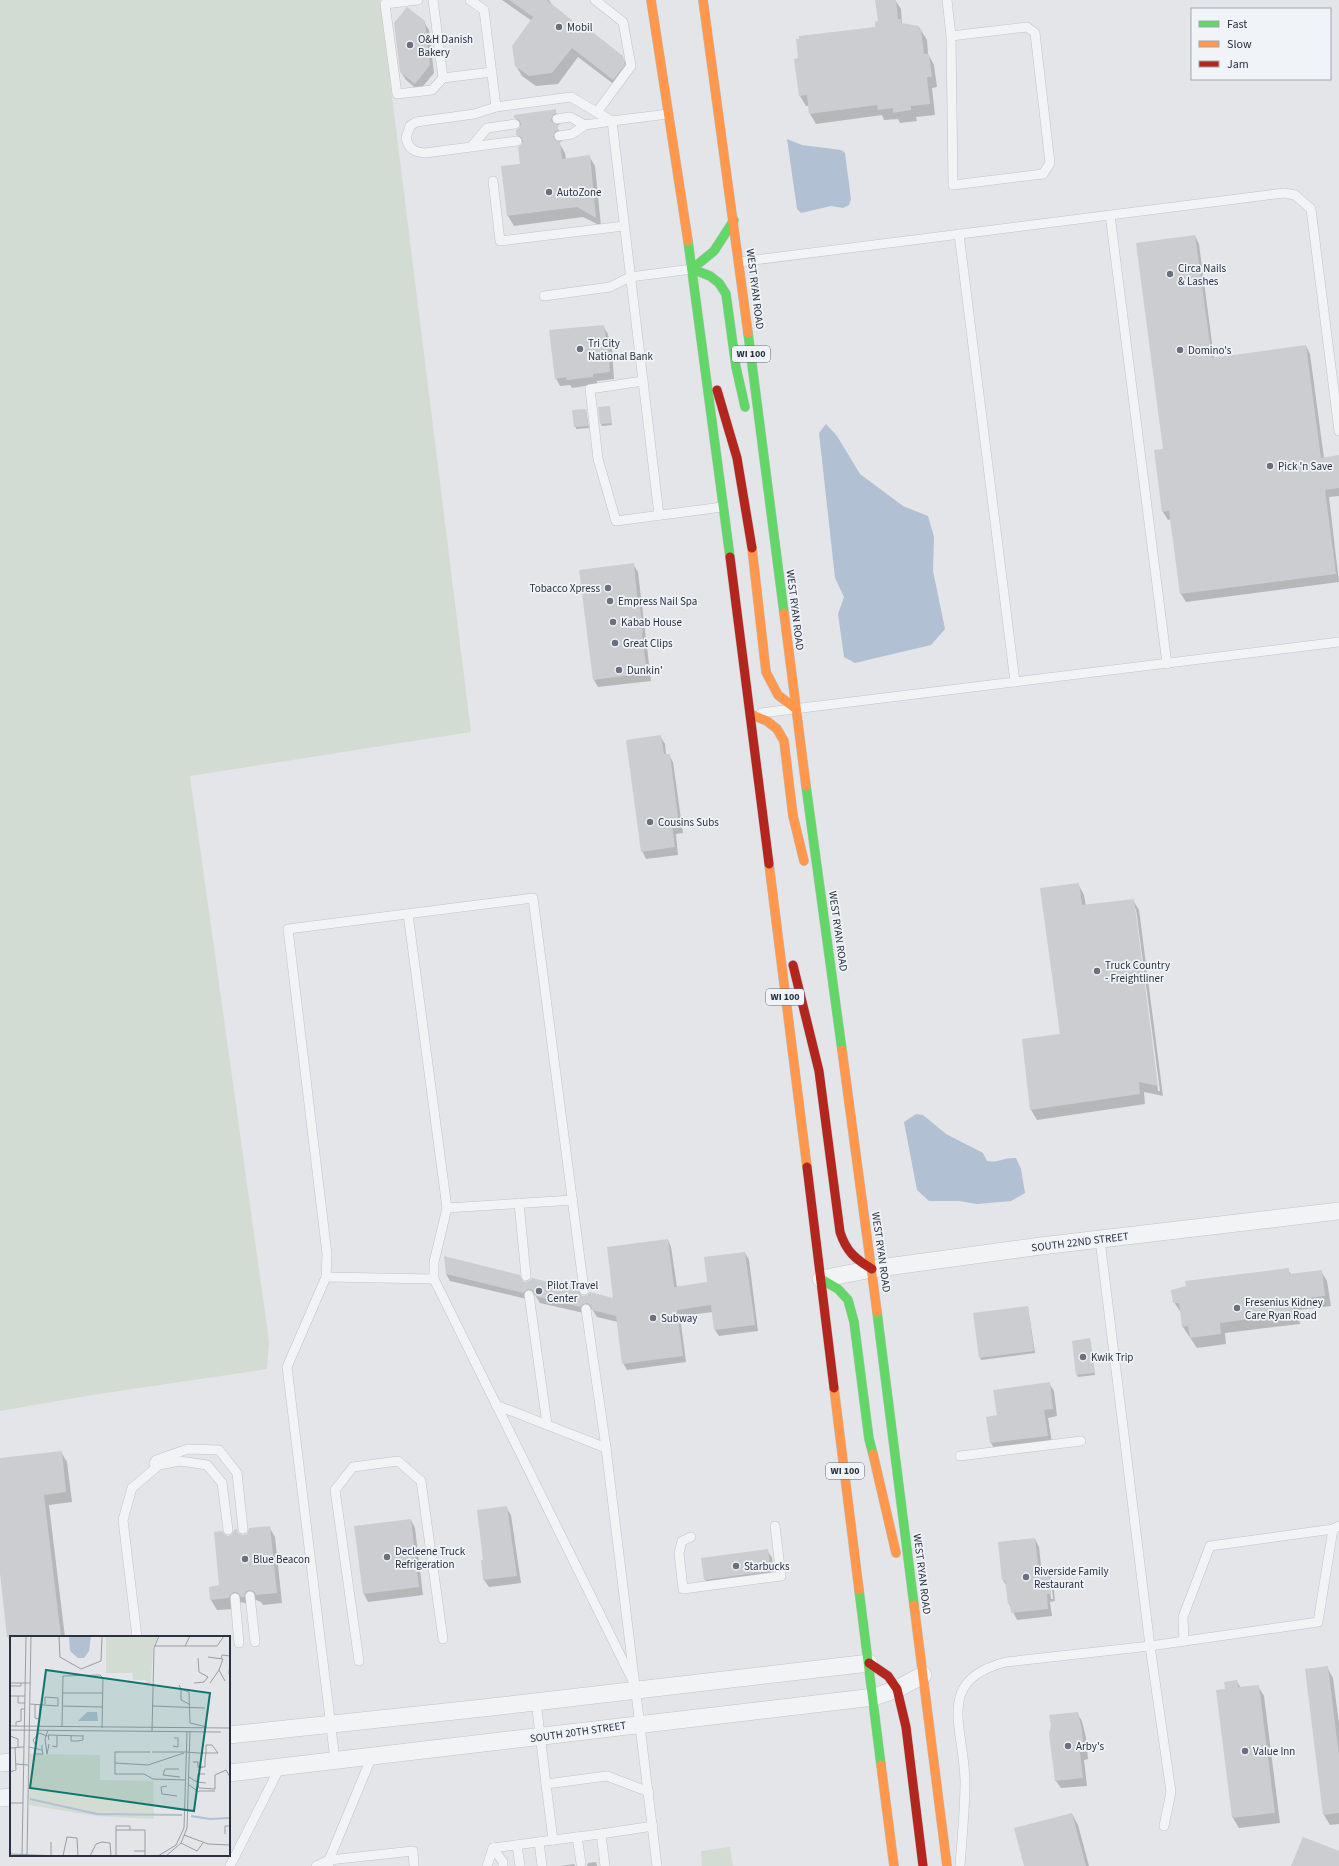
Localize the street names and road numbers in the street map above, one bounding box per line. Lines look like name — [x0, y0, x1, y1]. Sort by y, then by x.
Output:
street label: WEST RYAN ROAD — [743, 248, 767, 330]
road number: WI 100 — [732, 346, 770, 362]
street label: WEST RYAN ROAD — [783, 569, 807, 651]
street label: WEST RYAN ROAD — [825, 890, 851, 972]
road number: WI 100 — [766, 989, 804, 1005]
street label: WEST RYAN ROAD — [868, 1211, 894, 1293]
street label: SOUTH 22ND STREET — [1031, 1229, 1130, 1255]
road number: WI 100 — [826, 1463, 864, 1479]
street label: WEST RYAN ROAD — [910, 1533, 934, 1615]
street label: SOUTH 20TH STREET — [529, 1718, 627, 1746]

